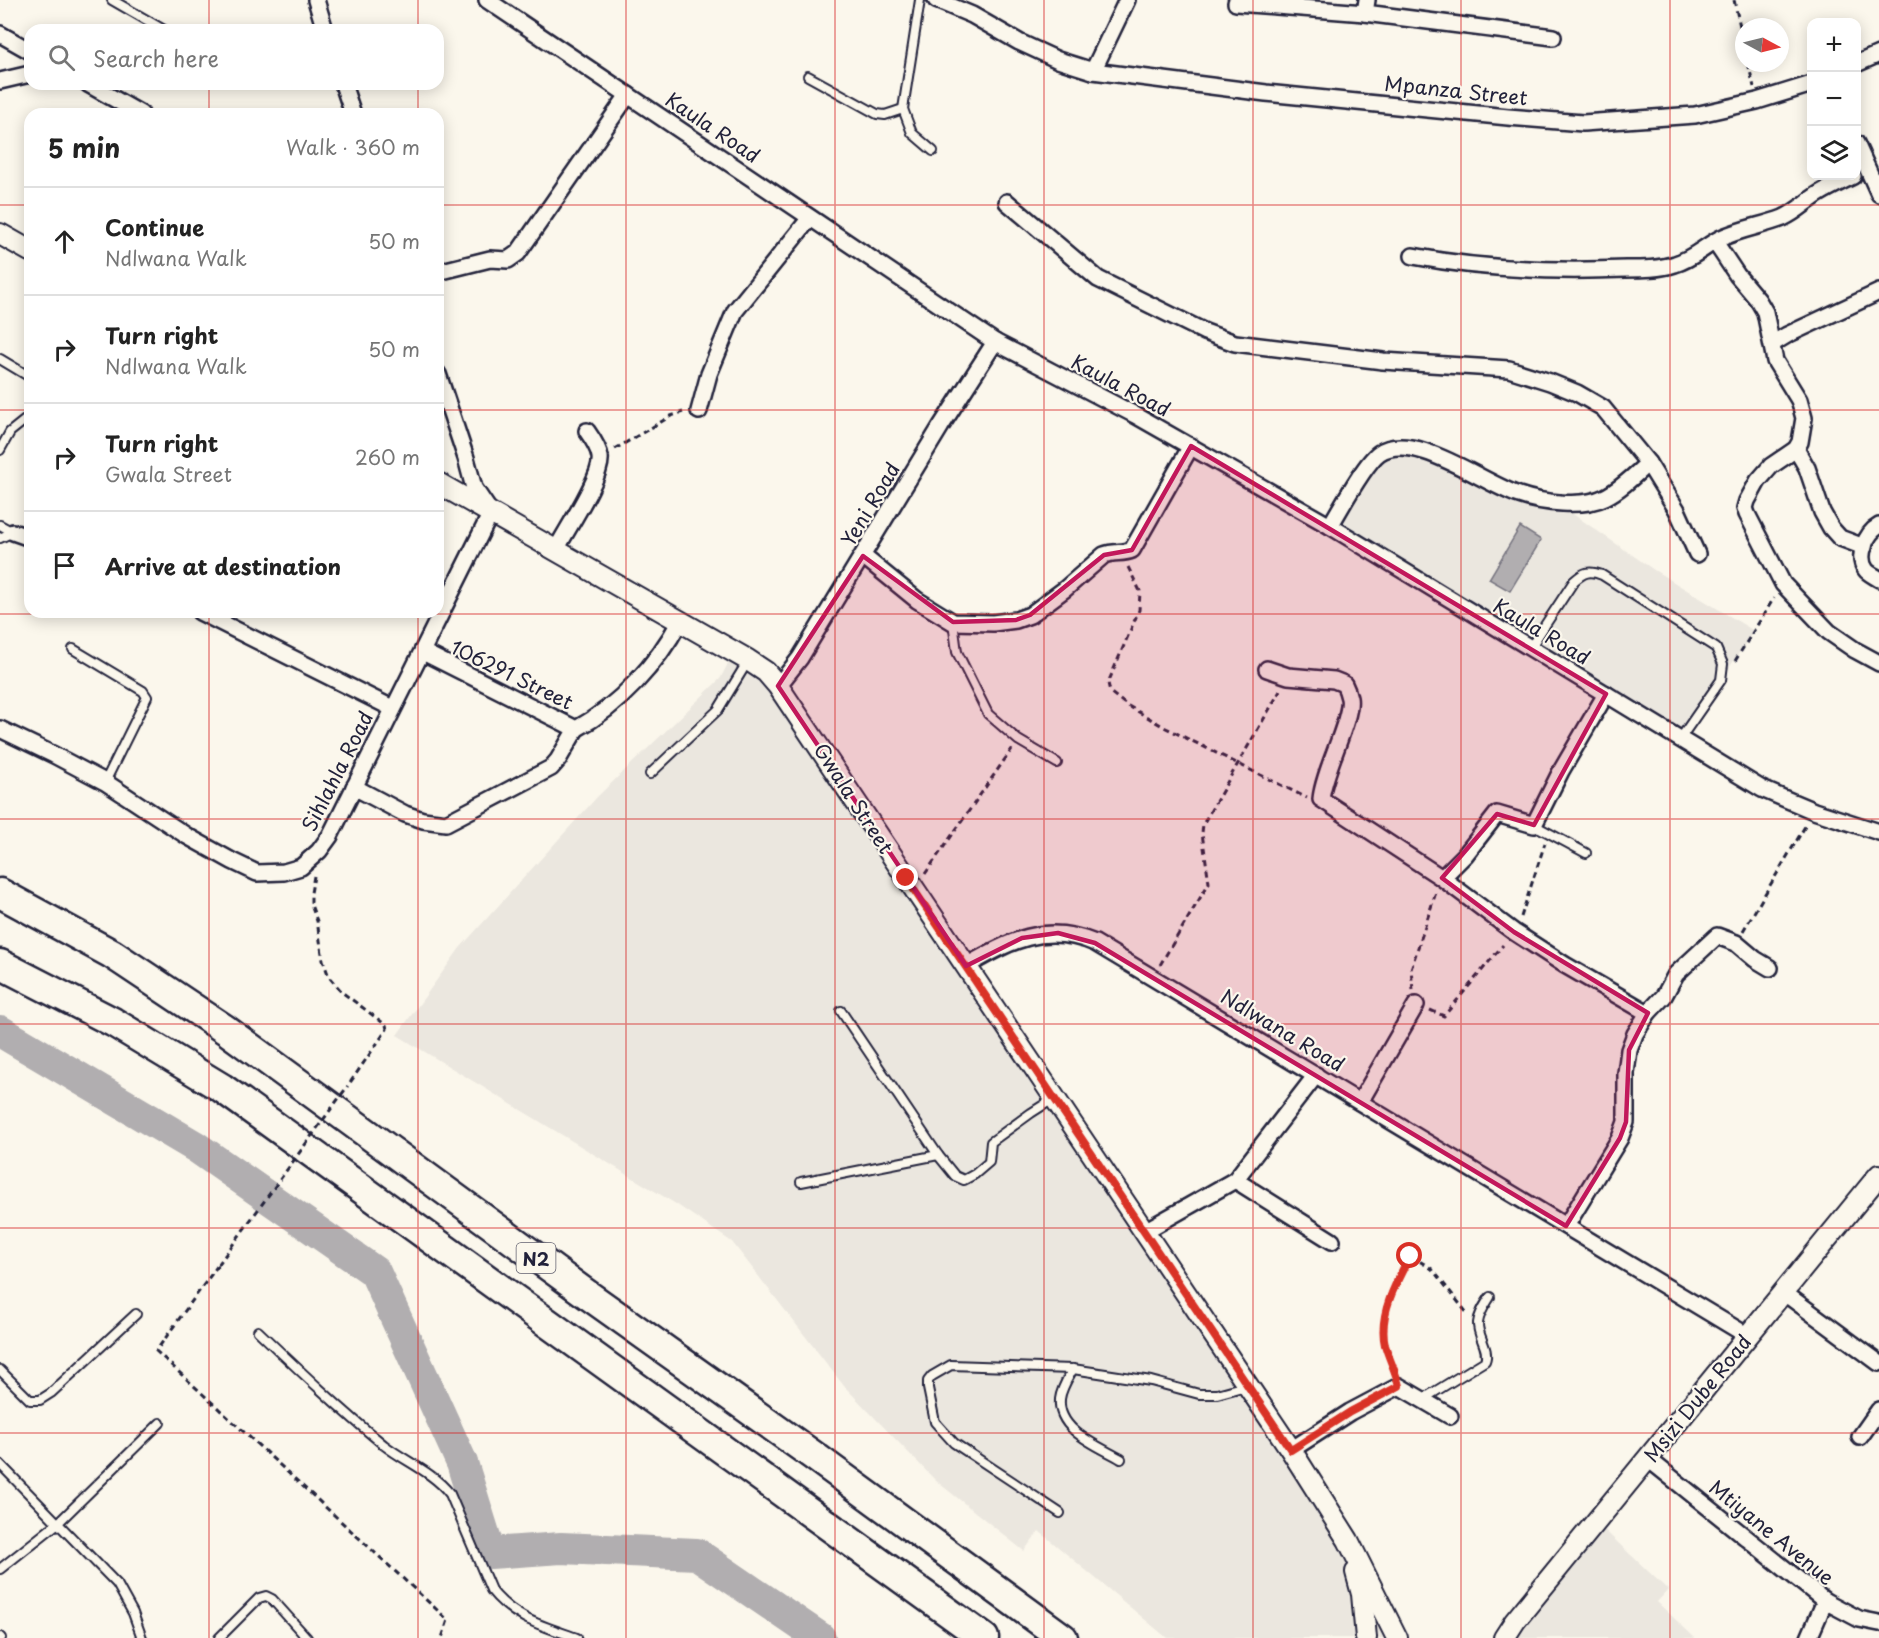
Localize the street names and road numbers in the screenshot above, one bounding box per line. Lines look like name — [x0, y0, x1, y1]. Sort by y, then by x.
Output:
street label: Mpanza Street — [1383, 68, 1529, 112]
street label: Kaula Road — [660, 84, 766, 170]
street label: Kaula Road — [1066, 346, 1176, 424]
street label: Yeni Road — [833, 456, 907, 552]
street label: Kaula Road — [1488, 590, 1596, 672]
street label: 106291 Street — [446, 631, 578, 717]
street label: Sihlahla Road — [294, 706, 380, 836]
street label: Gwala Street — [807, 737, 901, 859]
street label: Ndlwana Road — [1215, 981, 1351, 1079]
road number: N2 — [516, 1243, 556, 1273]
street label: Msizi Dube Road — [1636, 1328, 1758, 1468]
street label: Mtiyane Avenue — [1703, 1472, 1841, 1592]

